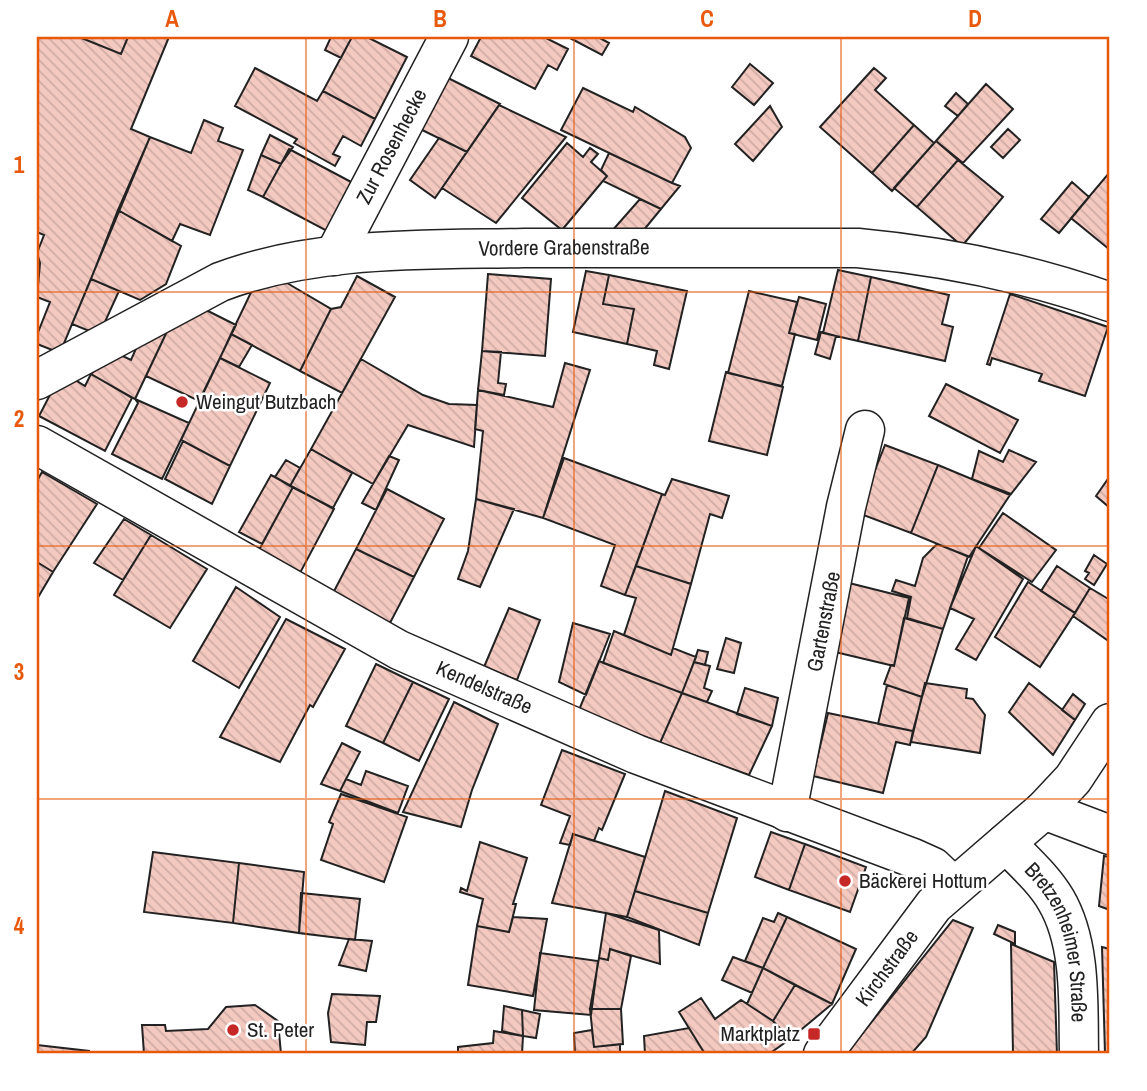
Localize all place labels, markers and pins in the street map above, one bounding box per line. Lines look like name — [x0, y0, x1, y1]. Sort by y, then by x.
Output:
place label: Weingut Butzbach — [196, 387, 336, 416]
marker: Weingut Butzbach — [174, 394, 190, 410]
place label: Bäckerei Hottum — [859, 866, 987, 895]
marker: Bäckerei Hottum — [837, 873, 853, 889]
place label: St. Peter — [247, 1015, 314, 1044]
place label: Marktplatz — [721, 1019, 800, 1048]
marker: St. Peter — [225, 1022, 241, 1038]
marker: Marktplatz — [806, 1026, 822, 1042]

